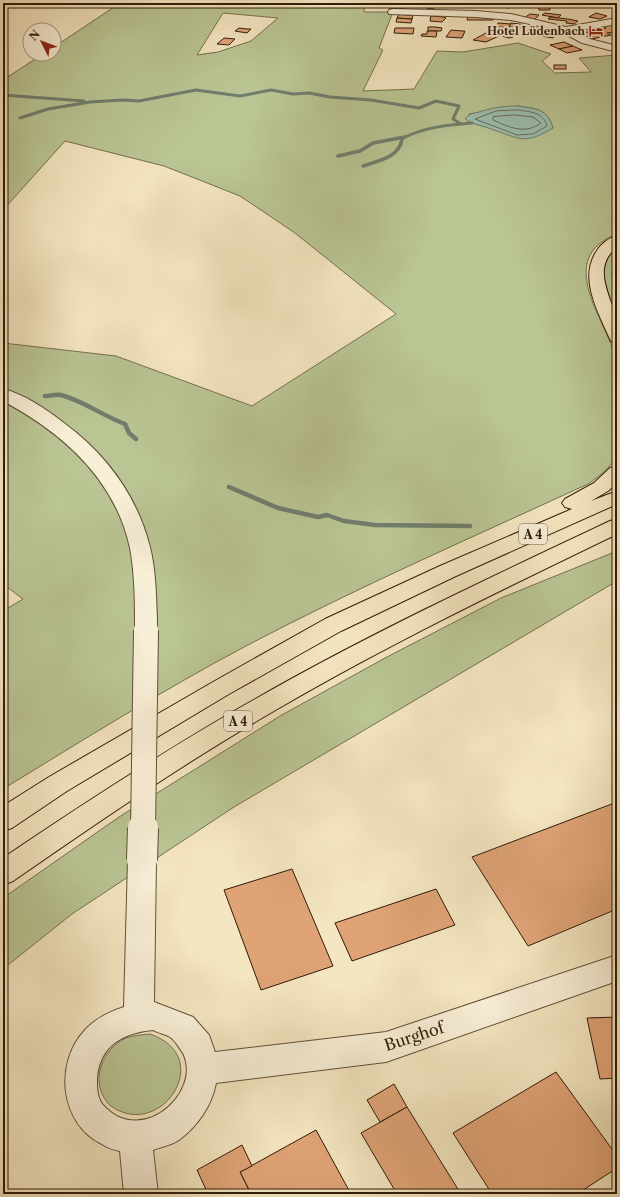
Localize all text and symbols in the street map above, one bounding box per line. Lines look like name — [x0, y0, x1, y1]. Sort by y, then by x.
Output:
north arrow — [22, 22, 62, 62]
hotel icon: Hotel Lüdenbach — [588, 23, 604, 39]
place label: Hotel Lüdenbach — [487, 24, 585, 38]
text: N — [26, 27, 43, 44]
road number: A 4 — [519, 524, 547, 544]
road number: A 4 — [224, 711, 252, 731]
street label: Burghof — [382, 1016, 449, 1055]

